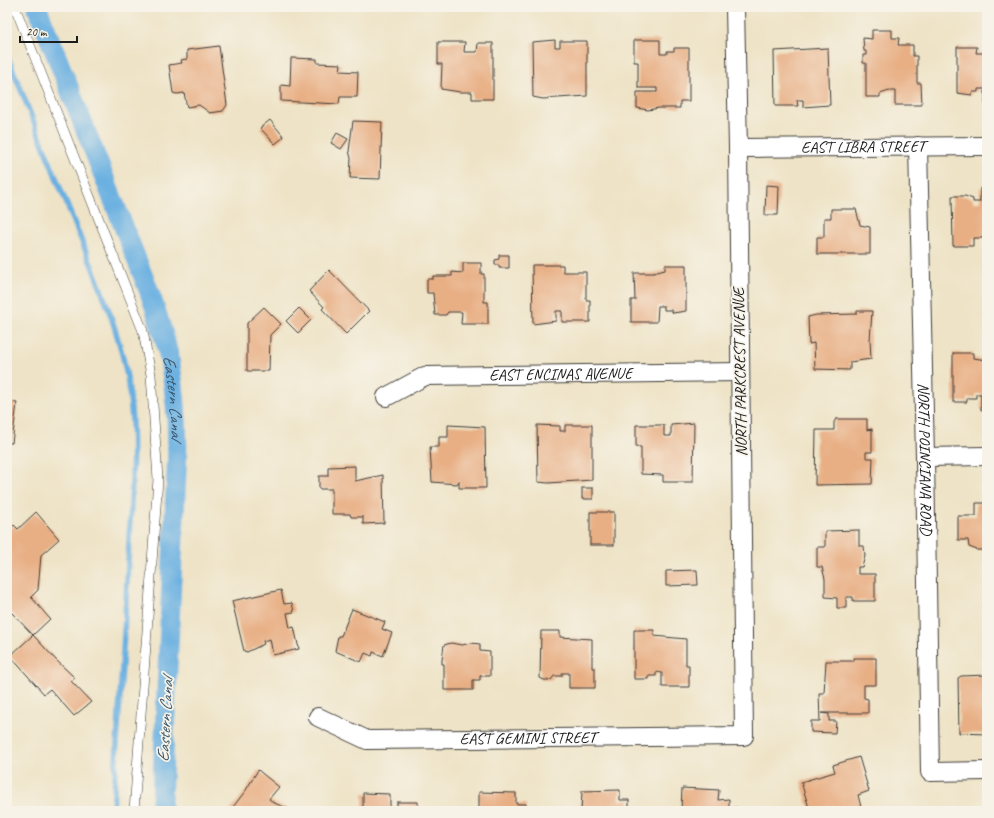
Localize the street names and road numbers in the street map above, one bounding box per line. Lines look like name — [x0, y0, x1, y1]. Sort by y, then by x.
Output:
street label: EAST LIBRA STREET — [801, 136, 930, 157]
street label: NORTH PARKCREST AVENUE — [728, 285, 751, 456]
street label: EAST ENCINAS AVENUE — [489, 363, 635, 385]
street label: NORTH POINCIANA ROAD — [913, 383, 936, 537]
street label: EAST GEMINI STREET — [460, 728, 601, 749]

